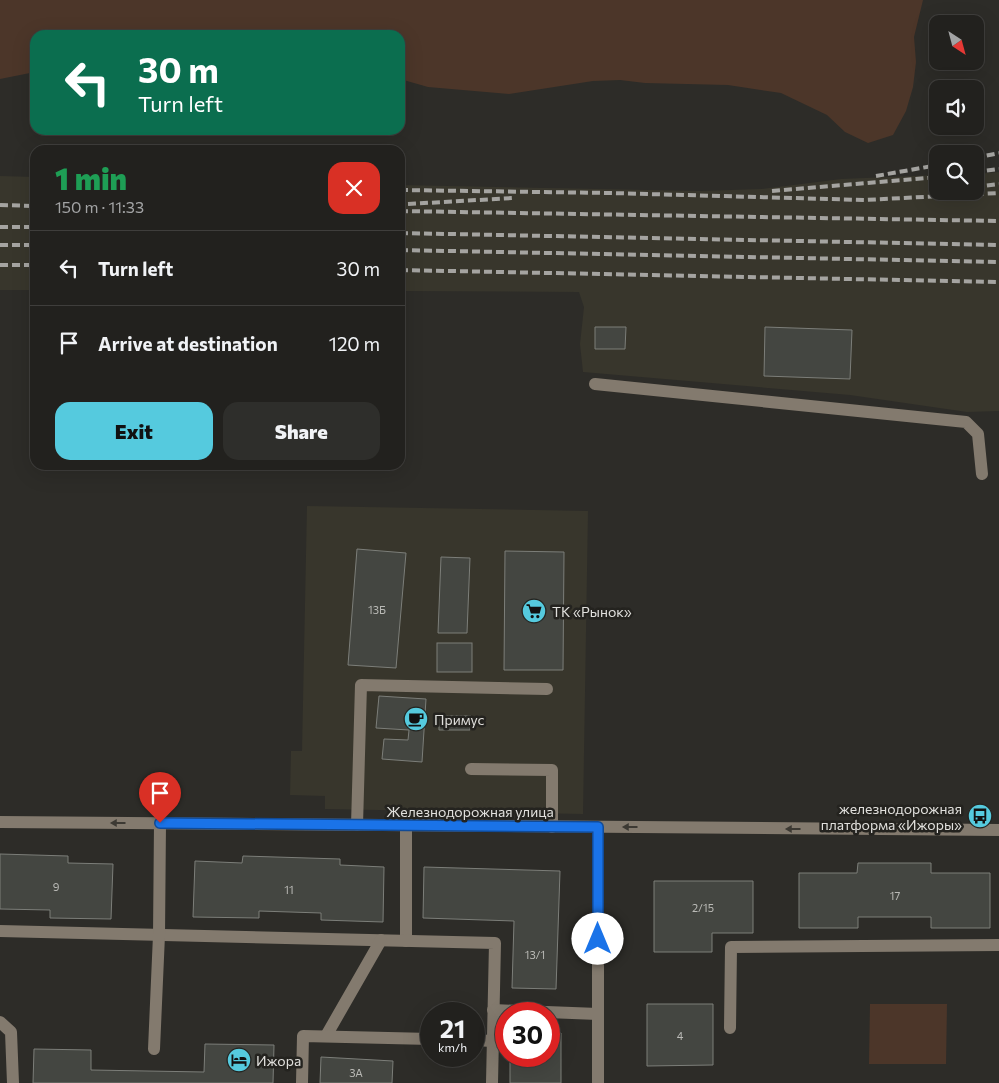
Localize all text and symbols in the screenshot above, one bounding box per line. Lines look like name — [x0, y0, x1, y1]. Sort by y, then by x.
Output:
north arrow — [929, 15, 984, 70]
map controls — [929, 15, 984, 200]
text: 30 m — [138, 47, 219, 90]
icon: left — [55, 50, 120, 115]
button: sound — [929, 80, 984, 135]
text: Turn left — [138, 90, 223, 117]
button: search — [929, 145, 984, 200]
text: 1 min — [55, 159, 127, 196]
button: close — [328, 162, 380, 214]
text: 150 m · 11:33 — [55, 197, 144, 216]
icon: left — [55, 254, 83, 282]
text: Turn left — [98, 257, 173, 280]
text: 30 m — [337, 257, 380, 280]
icon: arrive — [55, 329, 83, 357]
text: Arrive at destination — [98, 332, 278, 355]
text: 120 m — [329, 332, 380, 355]
button: Exit — [55, 402, 213, 460]
button: Share — [223, 402, 380, 460]
supermarket icon: ТК «Рынок» — [521, 598, 547, 624]
house number: 13Б — [368, 603, 386, 616]
place label: ТК «Рынок» — [552, 603, 632, 620]
cafe icon: Примус — [403, 706, 429, 732]
place label: Примус — [434, 711, 485, 728]
pin — [139, 772, 181, 823]
icon: arrive — [146, 779, 174, 807]
place label: железнодорожная платформа «Ижоры» — [821, 800, 962, 833]
street label: Железнодорожная улица — [386, 803, 554, 820]
bus stop icon: железнодорожная платформа «Ижоры» — [967, 803, 993, 829]
one-way arrow — [110, 819, 126, 827]
one-way arrow — [622, 823, 638, 831]
one-way arrow — [785, 825, 801, 833]
house number: 9 — [53, 880, 60, 893]
house number: 11 — [284, 883, 294, 896]
house number: 17 — [890, 889, 900, 902]
house number: 2/15 — [692, 901, 714, 914]
position arrow — [571, 912, 623, 964]
house number: 13/1 — [525, 948, 545, 961]
speed limit sign: 30 — [495, 1002, 560, 1067]
text: 21 — [440, 1013, 465, 1043]
house number: 4 — [677, 1029, 684, 1042]
text: km/h — [438, 1040, 467, 1054]
hotel icon: Ижора — [226, 1047, 252, 1073]
place label: Ижора — [256, 1052, 301, 1069]
house number: 3А — [349, 1066, 363, 1079]

